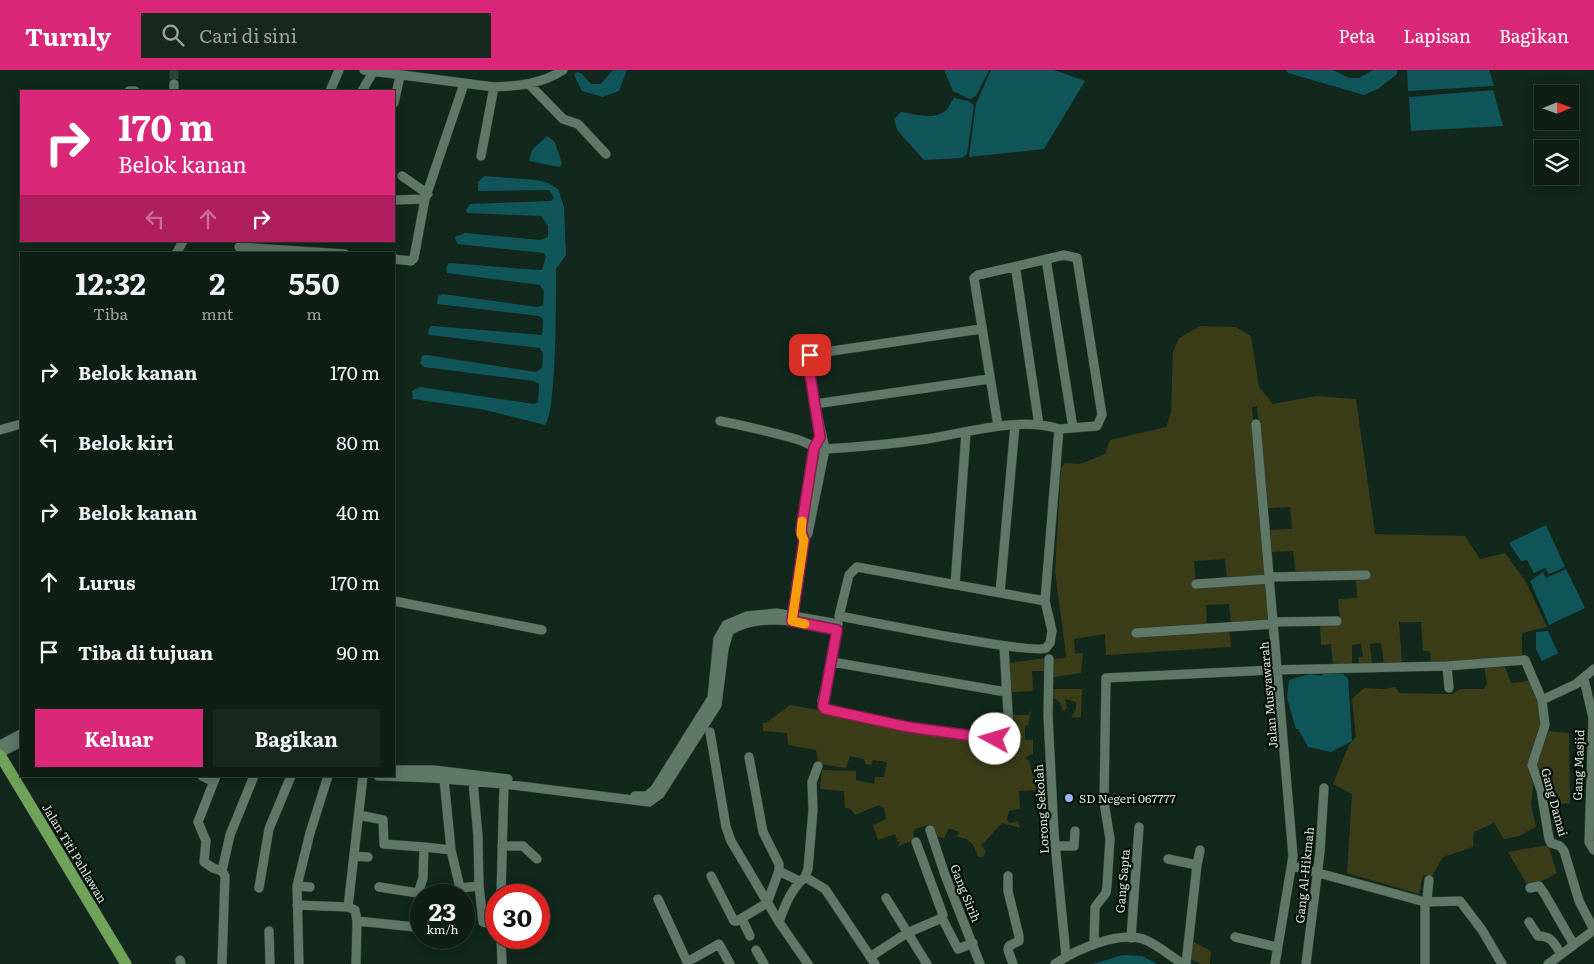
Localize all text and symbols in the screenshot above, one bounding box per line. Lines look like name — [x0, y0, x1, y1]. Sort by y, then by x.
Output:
search box — [141, 13, 491, 58]
text: Turnly — [25, 18, 111, 53]
icon: search — [159, 21, 187, 49]
text: Cari di sini — [199, 21, 297, 49]
text: Peta — [1339, 22, 1375, 49]
text: Lapisan — [1403, 22, 1471, 49]
text: Bagikan — [1499, 22, 1569, 49]
north arrow — [1534, 85, 1579, 130]
map controls — [1534, 85, 1579, 185]
text: 170 m — [118, 100, 214, 152]
icon: right — [35, 110, 100, 175]
button: layers — [1534, 140, 1579, 185]
text: Belok kanan — [118, 147, 247, 180]
icon: left — [141, 205, 169, 233]
icon: ahead — [194, 205, 222, 233]
icon: right — [247, 205, 275, 233]
text: 12:32 — [75, 260, 146, 304]
text: 2 — [209, 260, 225, 304]
text: 550 — [289, 260, 340, 304]
text: Tiba — [93, 301, 128, 325]
text: mnt — [201, 301, 233, 325]
text: m — [306, 301, 322, 325]
pin — [789, 334, 831, 376]
icon: arrive — [796, 341, 824, 369]
icon: right — [35, 358, 63, 386]
text: Belok kanan — [78, 358, 197, 386]
text: 170 m — [330, 358, 380, 386]
icon: left — [35, 428, 63, 456]
text: Belok kiri — [78, 428, 174, 456]
text: 80 m — [336, 428, 380, 456]
icon: right — [35, 498, 63, 526]
text: Belok kanan — [78, 498, 197, 526]
text: 40 m — [336, 498, 380, 526]
icon: ahead — [35, 568, 63, 596]
text: Lurus — [78, 568, 135, 596]
text: 170 m — [330, 568, 380, 596]
icon: arrive — [35, 638, 63, 666]
text: Tiba di tujuan — [78, 638, 213, 666]
text: 90 m — [337, 638, 380, 666]
street label: Jalan Musyawarah — [1254, 641, 1282, 749]
button: Keluar — [35, 709, 203, 767]
button: Bagikan — [213, 709, 380, 767]
position arrow — [968, 712, 1020, 764]
street label: Gang Masjid — [1568, 729, 1588, 801]
street label: Lorong Sekolah — [1029, 764, 1053, 854]
street label: Gang Damai — [1537, 766, 1573, 838]
place label: SD Negeri 067777 — [1079, 789, 1176, 807]
marker: SD Negeri 067777 — [1063, 792, 1075, 804]
street label: Jalan Titi Pahlawan — [38, 800, 112, 906]
street label: Gang Al-Hikmah — [1290, 826, 1318, 924]
street label: Gang Sapta — [1110, 848, 1134, 914]
street label: Gang Sirih — [946, 861, 986, 925]
speed limit sign: 30 — [485, 884, 550, 949]
text: 23 — [429, 892, 456, 929]
text: km/h — [427, 920, 458, 938]

